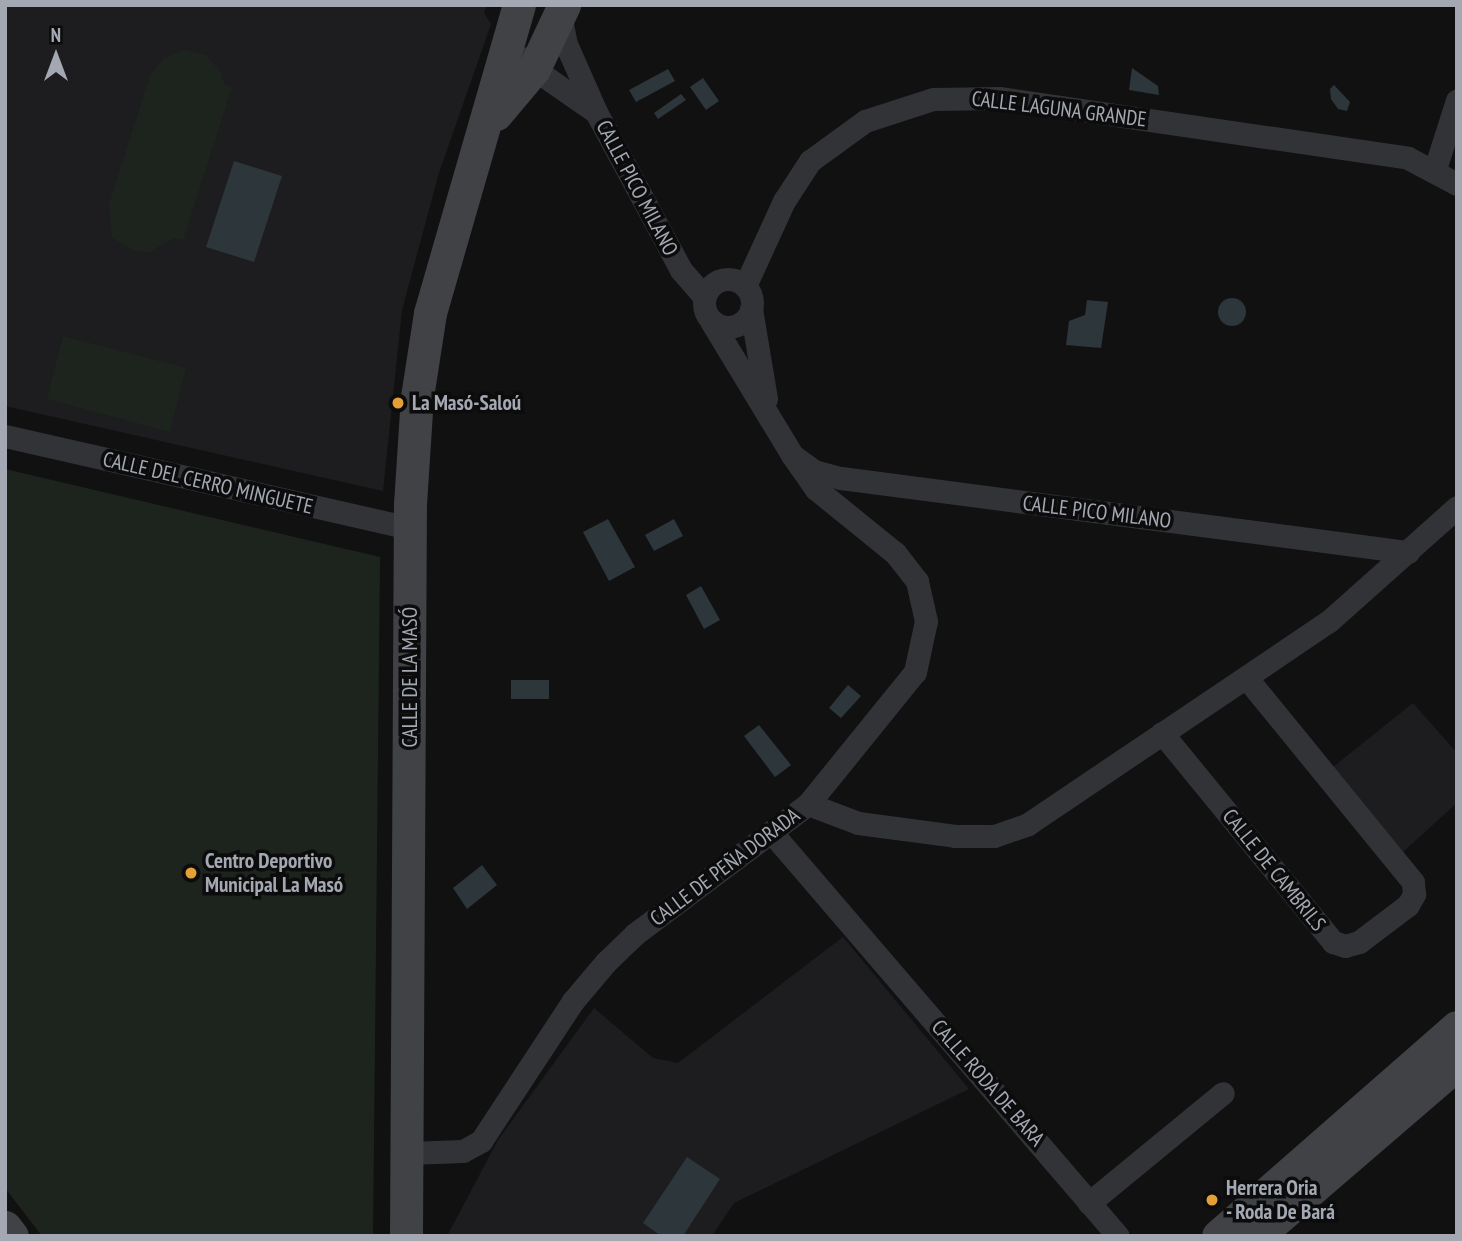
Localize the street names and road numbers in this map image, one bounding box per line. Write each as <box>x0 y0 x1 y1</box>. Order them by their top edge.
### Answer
street label: CALLE LAGUNA GRANDE <box>970 86 1148 132</box>
street label: CALLE PICO MILANO <box>591 116 683 260</box>
street label: CALLE DEL CERRO MINGUETE <box>100 446 316 520</box>
street label: CALLE PICO MILANO <box>1021 490 1173 534</box>
street label: CALLE DE LA MASÓ <box>397 606 423 748</box>
street label: CALLE DE PEÑA DORADA <box>645 802 805 932</box>
street label: CALLE DE CAMBRILS <box>1217 804 1331 936</box>
street label: CALLE RODA DE BARA <box>926 1014 1050 1152</box>

